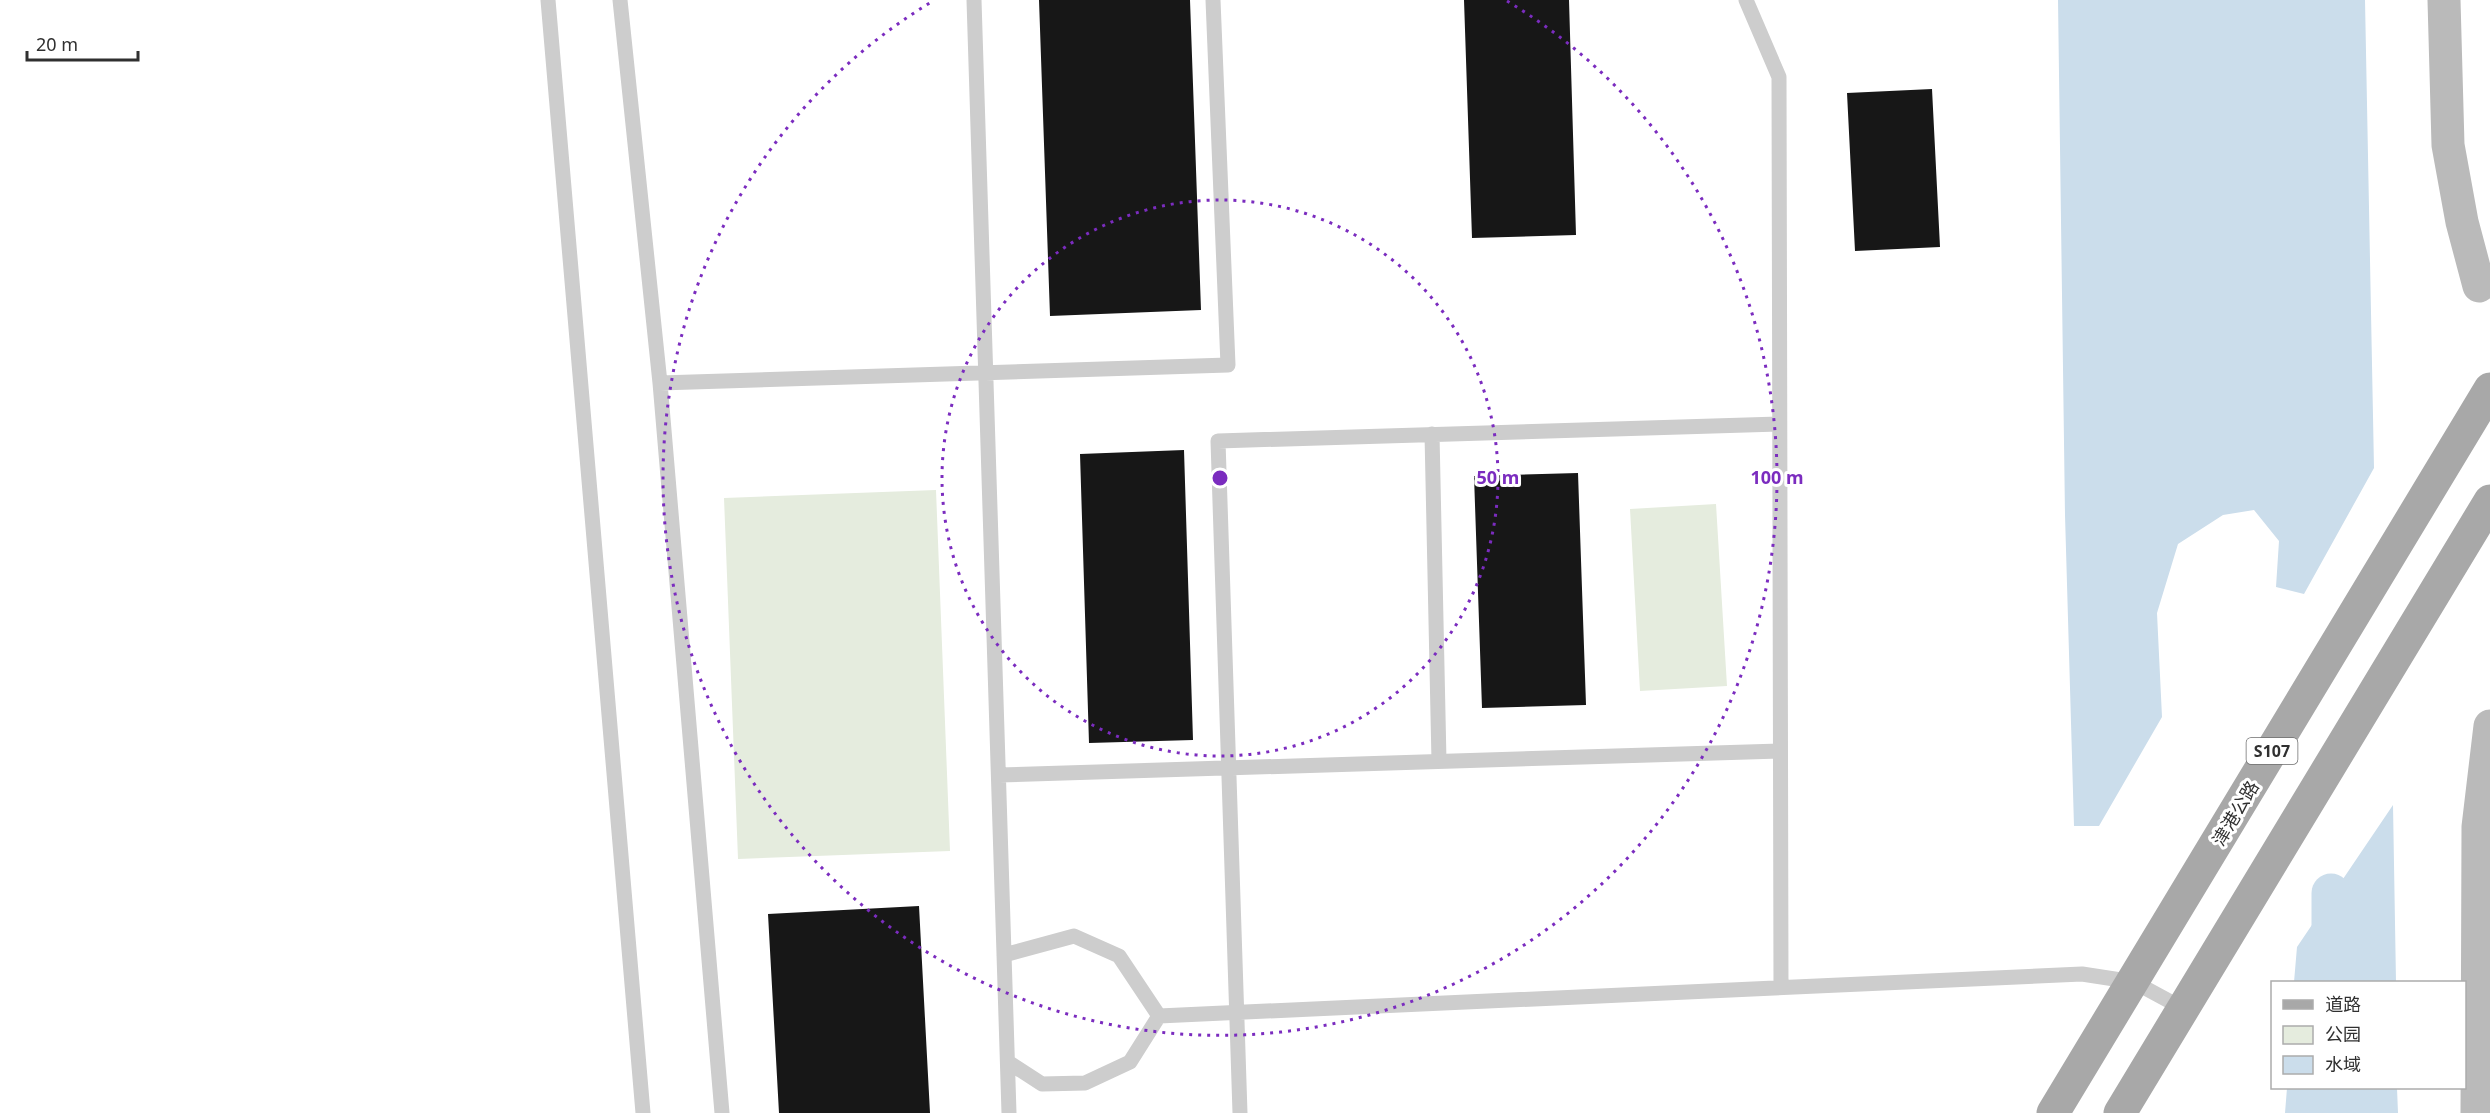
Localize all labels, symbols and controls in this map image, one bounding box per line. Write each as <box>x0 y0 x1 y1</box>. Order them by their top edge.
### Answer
scale bar <box>27 24 138 62</box>
text: 20 m <box>36 32 78 56</box>
text: 50 m <box>1477 465 1519 489</box>
text: 100 m <box>1750 465 1804 489</box>
centre of rings <box>1210 468 1230 488</box>
road number: S107 <box>2246 738 2298 764</box>
street label: 津港公路 <box>2206 776 2264 850</box>
legend <box>2271 981 2466 1089</box>
text: 道路 <box>2325 992 2361 1016</box>
text: 公园 <box>2325 1022 2361 1046</box>
text: 水域 <box>2325 1052 2361 1076</box>

